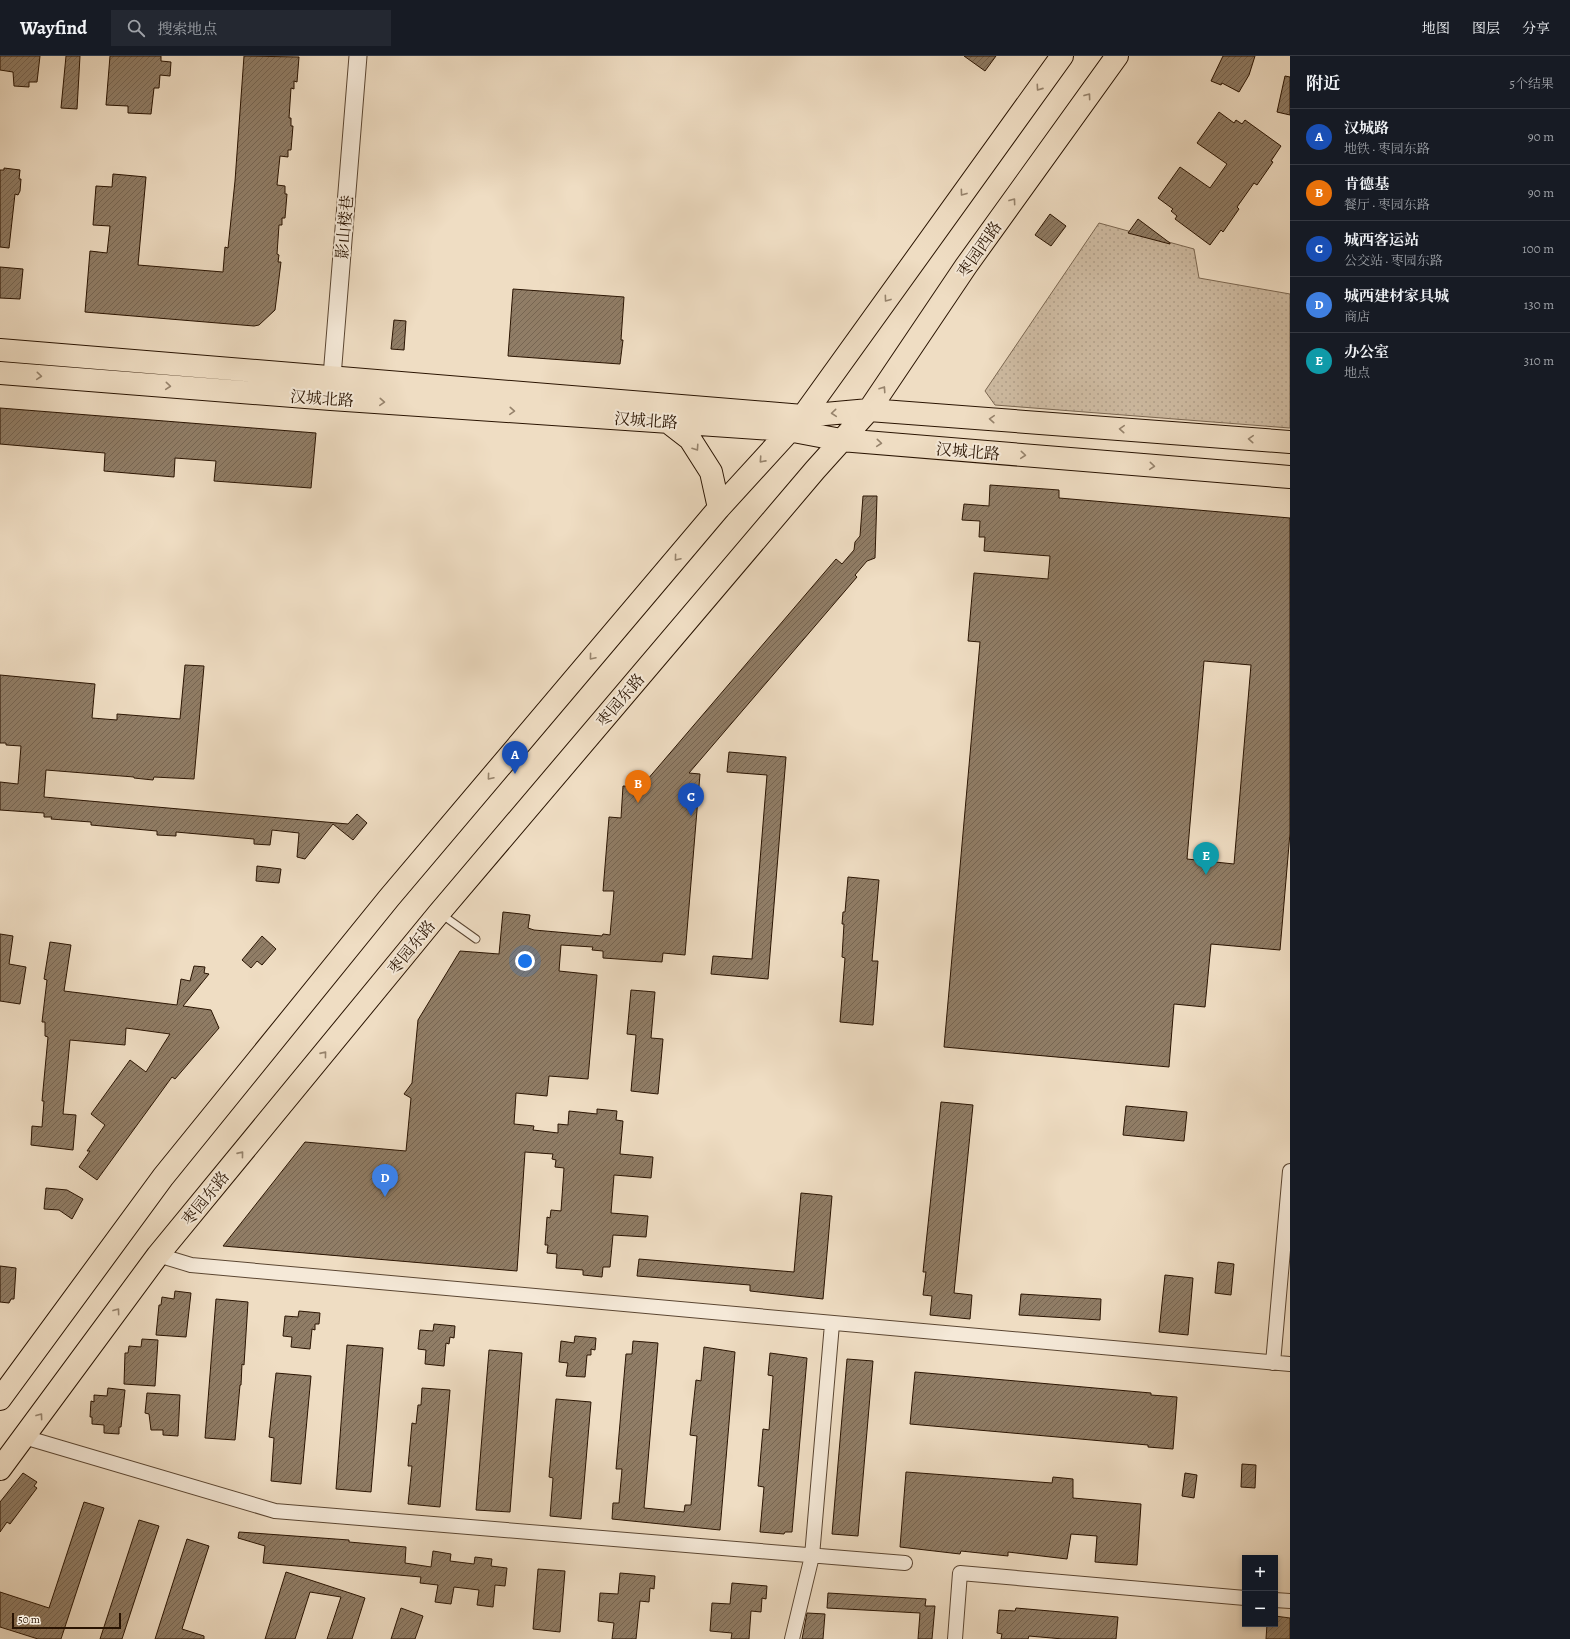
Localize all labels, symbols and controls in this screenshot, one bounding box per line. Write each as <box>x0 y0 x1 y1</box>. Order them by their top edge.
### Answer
search box <box>111 10 391 46</box>
text: Wayfind <box>20 15 87 41</box>
icon: search <box>125 17 147 39</box>
text: 搜索地点 <box>157 19 217 39</box>
text: 地图 <box>1422 19 1450 38</box>
text: 图层 <box>1472 19 1500 38</box>
text: 分享 <box>1522 19 1550 38</box>
text: 附近 <box>1306 72 1340 95</box>
text: 5个结果 <box>1509 75 1554 92</box>
one-way arrow <box>1036 84 1044 91</box>
one-way arrow <box>1083 93 1090 100</box>
text: 汉城路 <box>1344 118 1389 138</box>
text: A <box>1315 128 1323 145</box>
text: 90 m <box>1528 128 1554 145</box>
text: 地铁 · 枣园东路 <box>1344 140 1430 157</box>
text: 肯德基 <box>1344 174 1389 194</box>
text: B <box>1315 184 1323 201</box>
text: 90 m <box>1528 184 1554 201</box>
one-way arrow <box>961 189 968 196</box>
street label: 影山楼巷 <box>331 194 359 260</box>
text: 餐厅 · 枣园东路 <box>1344 196 1430 213</box>
one-way arrow <box>1008 199 1015 206</box>
street label: 枣园西路 <box>952 217 1007 282</box>
text: 城西客运站 <box>1344 230 1419 250</box>
text: C <box>1315 240 1323 257</box>
text: 100 m <box>1522 240 1554 257</box>
text: 公交站 · 枣园东路 <box>1344 252 1443 269</box>
text: 城西建材家具城 <box>1344 286 1449 306</box>
one-way arrow <box>885 294 892 301</box>
text: D <box>1314 296 1324 313</box>
text: 130 m <box>1524 296 1554 313</box>
text: 商店 <box>1344 308 1370 325</box>
text: 办公室 <box>1344 342 1389 362</box>
text: E <box>1315 352 1323 369</box>
text: 310 m <box>1524 352 1554 369</box>
text: 地点 <box>1344 364 1370 381</box>
one-way arrow <box>36 371 42 380</box>
one-way arrow <box>165 381 171 390</box>
street label: 汉城北路 <box>289 386 355 412</box>
one-way arrow <box>878 386 886 393</box>
one-way arrow <box>379 398 385 407</box>
one-way arrow <box>509 407 515 416</box>
street label: 汉城北路 <box>613 408 679 434</box>
one-way arrow <box>831 408 837 417</box>
one-way arrow <box>989 415 995 424</box>
one-way arrow <box>1118 425 1125 434</box>
one-way arrow <box>1248 435 1254 444</box>
street label: 汉城北路 <box>935 438 1001 466</box>
one-way arrow <box>876 439 882 448</box>
one-way arrow <box>691 444 699 451</box>
one-way arrow <box>1020 451 1026 460</box>
one-way arrow <box>760 455 767 462</box>
one-way arrow <box>1149 461 1155 470</box>
one-way arrow <box>674 553 681 560</box>
one-way arrow <box>590 652 597 659</box>
street label: 枣园东路 <box>592 669 650 732</box>
pin: A <box>502 741 528 774</box>
pin: B <box>625 770 651 803</box>
one-way arrow <box>488 772 495 780</box>
pin: C <box>678 783 704 816</box>
pin: E <box>1193 842 1219 875</box>
street label: 枣园东路 <box>383 916 440 979</box>
your location <box>515 951 535 971</box>
one-way arrow <box>319 1051 326 1058</box>
one-way arrow <box>237 1152 244 1159</box>
pin: D <box>372 1164 398 1197</box>
street label: 枣园东路 <box>177 1167 234 1230</box>
one-way arrow <box>112 1308 120 1315</box>
one-way arrow <box>35 1413 42 1420</box>
map controls <box>1242 1555 1278 1627</box>
button: + <box>1242 1555 1278 1591</box>
button: − <box>1242 1591 1278 1627</box>
scale bar <box>12 1611 121 1630</box>
text: 50 m <box>18 1612 40 1627</box>

